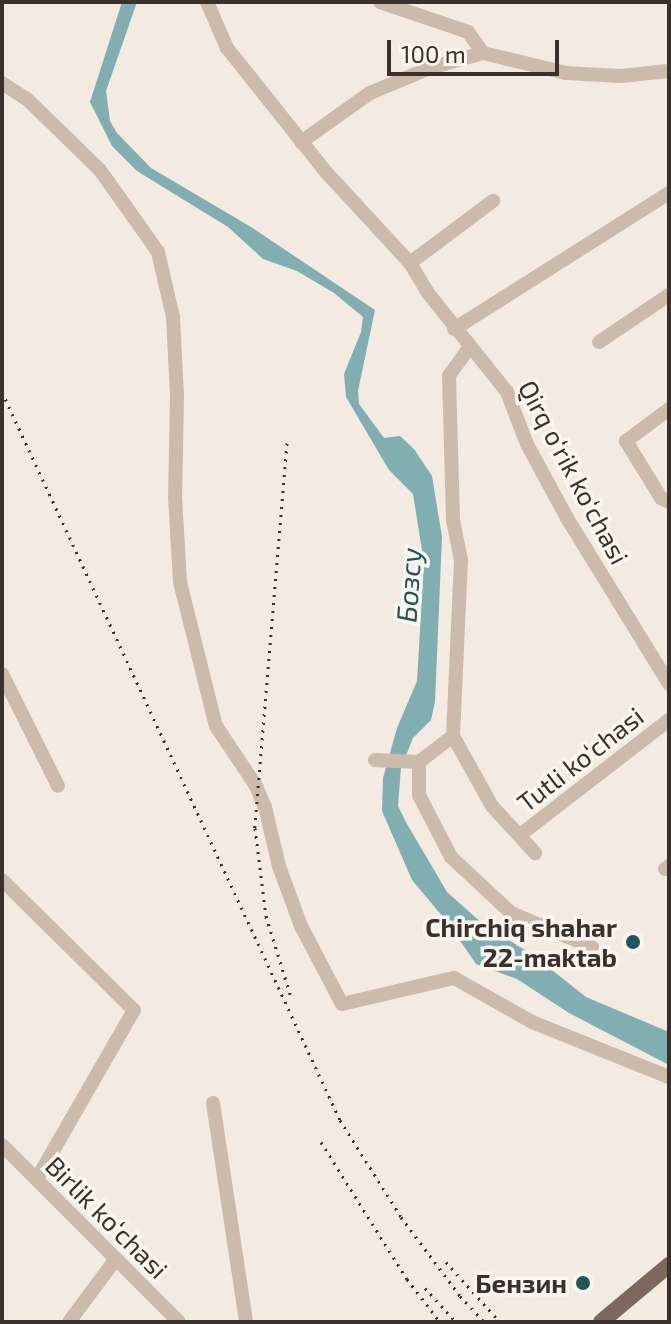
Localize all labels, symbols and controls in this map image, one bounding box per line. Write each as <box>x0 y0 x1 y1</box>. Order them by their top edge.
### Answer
scale bar <box>391 24 563 74</box>
text: 100 m <box>401 39 466 68</box>
street label: Qirq o‘rik ko‘chasi <box>512 375 636 569</box>
water label: Бозсу <box>389 546 427 624</box>
street label: Tutli ko‘chasi <box>511 700 649 818</box>
place label: Chirchiq shahar 22-maktab <box>425 911 617 972</box>
marker: Chirchiq shahar 22-maktab <box>624 933 642 951</box>
street label: Birlik ko‘chasi <box>39 1149 175 1285</box>
place label: Бензин <box>475 1267 567 1299</box>
marker: Бензин <box>574 1274 592 1292</box>

